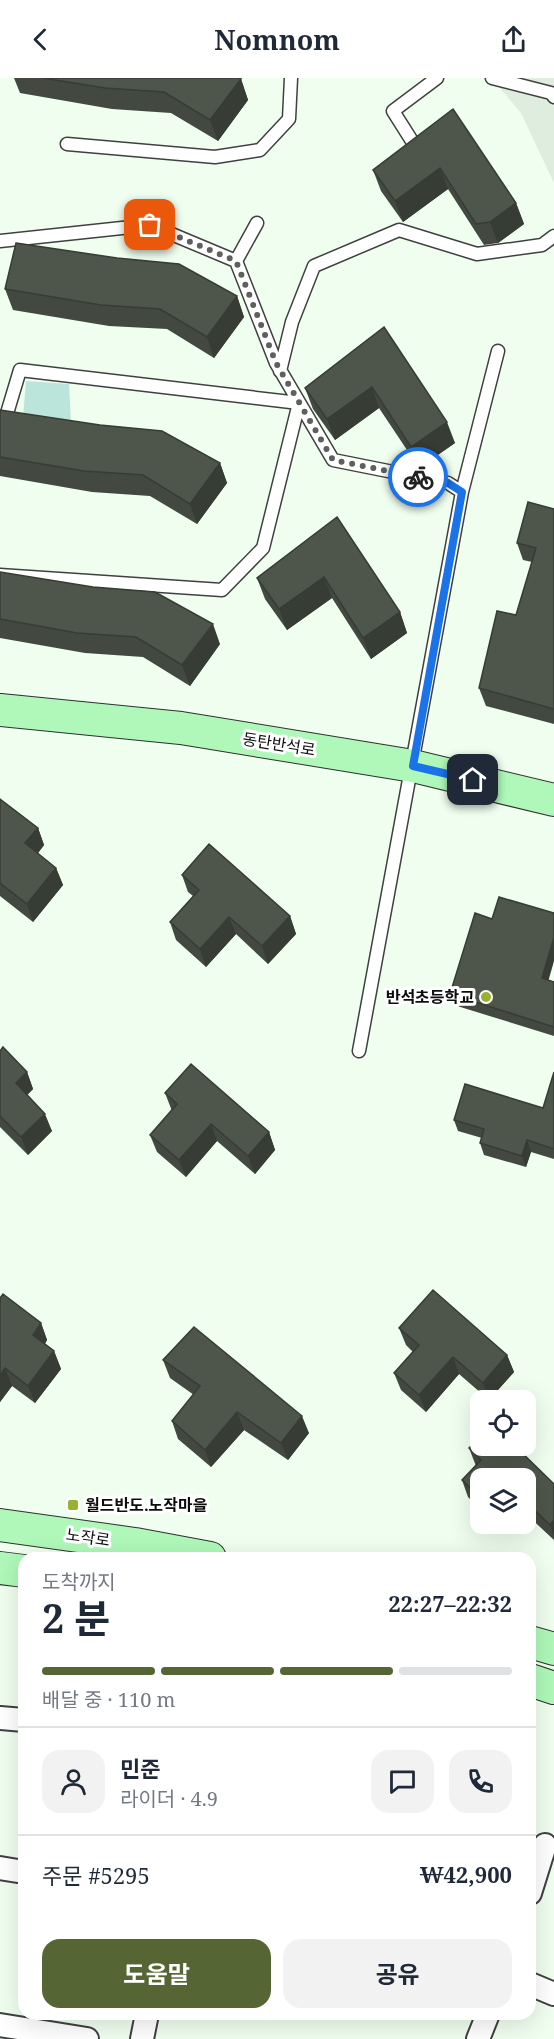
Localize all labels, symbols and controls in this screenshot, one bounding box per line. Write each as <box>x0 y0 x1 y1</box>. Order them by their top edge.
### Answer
text: Nomnom <box>214 21 340 58</box>
icon: back <box>24 23 57 56</box>
icon: share <box>497 23 530 56</box>
pin <box>124 199 175 250</box>
icon: bag <box>133 208 166 241</box>
courier <box>388 447 448 507</box>
icon: bike <box>402 461 435 494</box>
street label: 동탄반석로 <box>241 727 317 761</box>
pin <box>447 754 498 805</box>
icon: home <box>456 763 489 796</box>
place label: 반석초등학교 <box>386 986 474 1008</box>
marker: 반석초등학교 <box>479 990 493 1004</box>
map controls <box>470 1390 536 1534</box>
button: locate <box>470 1390 536 1456</box>
button: layers <box>470 1468 536 1534</box>
place label: 월드반도.노작마을 <box>85 1494 208 1516</box>
marker: 월드반도.노작마을 <box>66 1498 80 1512</box>
street label: 노작로 <box>65 1523 112 1551</box>
text: 도착까지 <box>42 1568 116 1595</box>
text: 22:27–22:32 <box>388 1588 512 1618</box>
text: 2 분 <box>42 1591 110 1644</box>
text: 배달 중 · 110 m <box>42 1686 175 1713</box>
button: person <box>42 1750 105 1813</box>
button: chat <box>371 1750 434 1813</box>
button: phone <box>449 1750 512 1813</box>
text: 민준 <box>120 1753 160 1783</box>
text: 라이더 · 4.9 <box>120 1785 218 1812</box>
text: ₩42,900 <box>420 1859 512 1889</box>
text: 주문 #5295 <box>42 1860 150 1890</box>
button: 도움말 <box>42 1939 271 2008</box>
button: 공유 <box>283 1939 512 2008</box>

